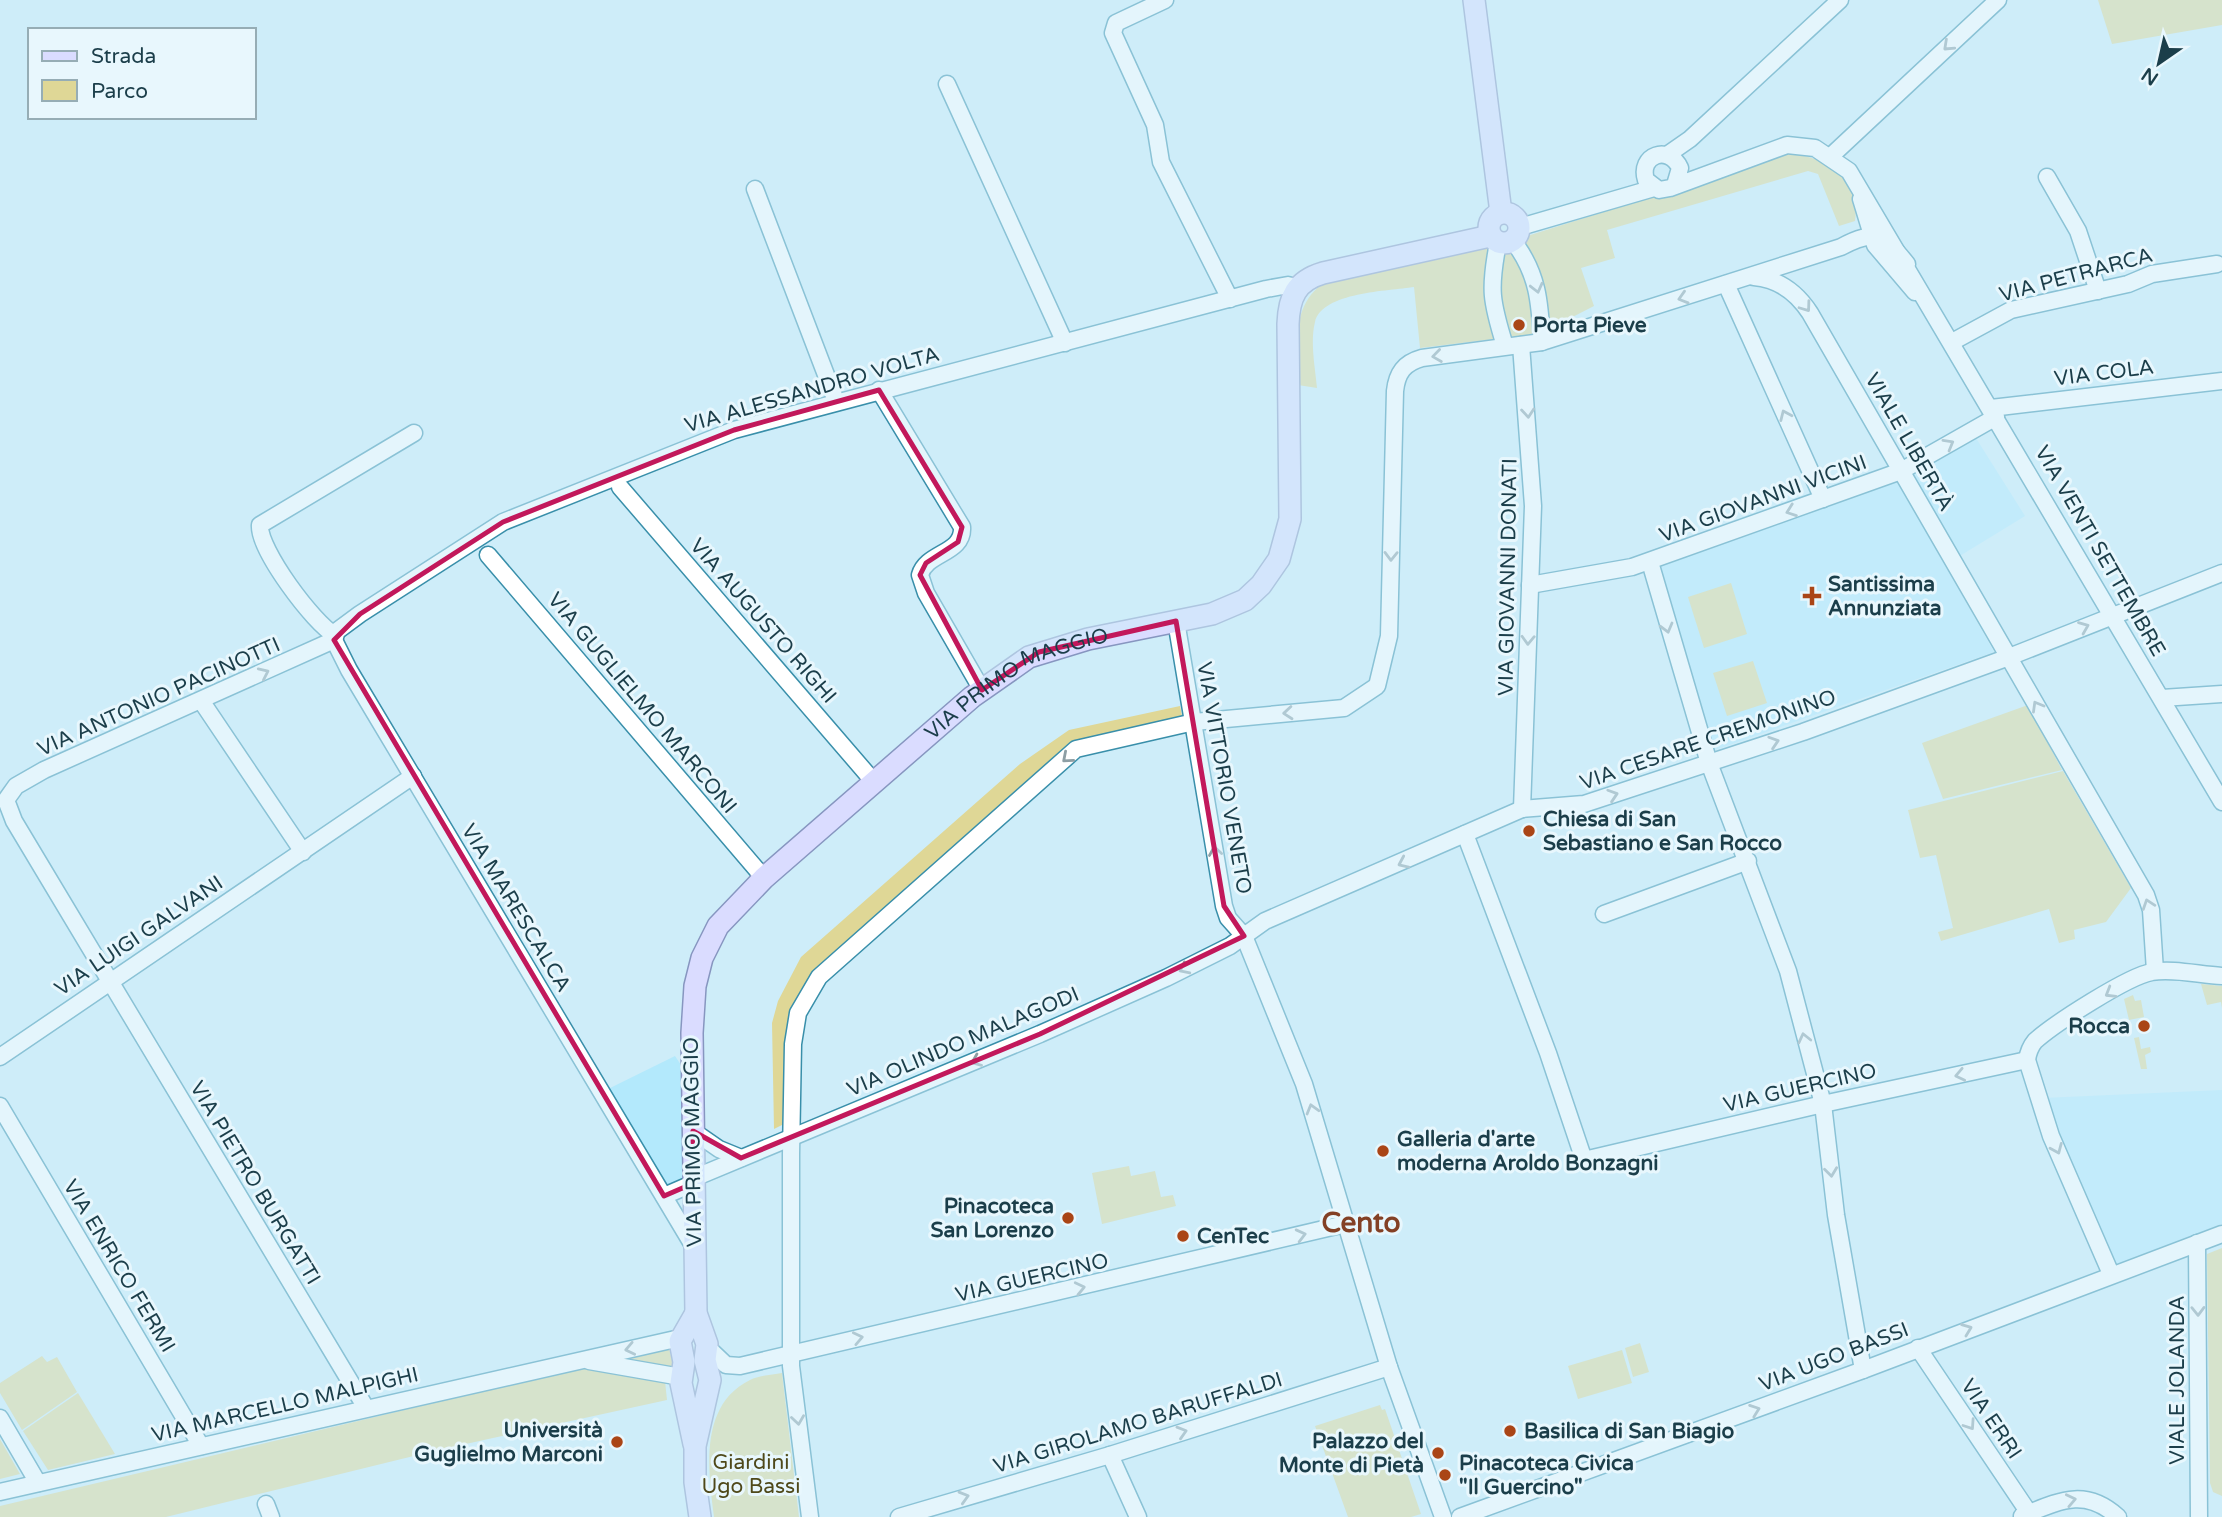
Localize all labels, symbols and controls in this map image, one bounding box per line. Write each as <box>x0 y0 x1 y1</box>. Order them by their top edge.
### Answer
legend <box>28 28 256 119</box>
north arrow <box>2124 28 2194 98</box>
one-way arrow <box>1943 38 1956 51</box>
text: Strada <box>91 44 156 69</box>
text: N <box>2138 63 2163 90</box>
text: Parco <box>91 79 148 104</box>
street label: VIA PETRARCA <box>1997 243 2155 307</box>
one-way arrow <box>1529 282 1544 294</box>
one-way arrow <box>1677 290 1690 304</box>
one-way arrow <box>1798 300 1810 312</box>
place label: Porta Pieve <box>1533 313 1647 338</box>
marker: Porta Pieve <box>1511 317 1527 333</box>
street label: VIA ALESSANDRO VOLTA <box>682 342 942 438</box>
one-way arrow <box>1431 348 1443 363</box>
street label: VIA COLA <box>2053 354 2155 392</box>
street label: VIALE LIBERTÀ <box>1859 368 1959 516</box>
one-way arrow <box>1520 408 1535 419</box>
one-way arrow <box>1779 410 1793 422</box>
one-way arrow <box>1941 439 1954 452</box>
street label: VIA VENTI SETTEMBRE <box>2029 441 2171 661</box>
street label: VIA GIOVANNI VICINI <box>1656 450 1870 548</box>
street label: VIA GIOVANNI DONATI <box>1493 458 1523 696</box>
one-way arrow <box>1786 503 1798 517</box>
street label: VIA AUGUSTO RIGHI <box>685 533 841 709</box>
one-way arrow <box>1383 551 1399 562</box>
place label: Santissima Annunziata <box>1828 572 1942 621</box>
marker: Santissima Annunziata <box>1802 586 1822 606</box>
street label: VIA GUGLIELMO MARCONI <box>542 587 742 819</box>
one-way arrow <box>1659 622 1673 634</box>
one-way arrow <box>2077 622 2089 636</box>
street label: VIA PRIMO MAGGIO <box>919 623 1110 745</box>
street label: VIA ANTONIO PACINOTTI <box>34 632 284 762</box>
one-way arrow <box>1521 635 1536 646</box>
street label: VIA VITTORIO VENETO <box>1191 660 1257 896</box>
one-way arrow <box>257 667 269 681</box>
street label: VIA CESARE CREMONINO <box>1577 684 1839 796</box>
one-way arrow <box>2032 701 2045 713</box>
one-way arrow <box>1282 705 1293 720</box>
one-way arrow <box>1768 735 1780 750</box>
one-way arrow <box>1062 750 1075 762</box>
one-way arrow <box>1607 788 1619 803</box>
place label: Chiesa di San Sebastiano e San Rocco <box>1543 807 1782 856</box>
street label: VIA MARESCALCA <box>456 819 576 997</box>
marker: Chiesa di San Sebastiano e San Rocco <box>1521 823 1537 839</box>
one-way arrow <box>1208 845 1223 857</box>
one-way arrow <box>1398 855 1410 869</box>
street label: VIA LUIGI GALVANI <box>50 870 228 1002</box>
one-way arrow <box>2142 899 2156 911</box>
one-way arrow <box>1179 960 1191 974</box>
street label: VIA OLINDO MALAGODI <box>843 982 1083 1102</box>
one-way arrow <box>2105 984 2118 997</box>
place label: Rocca <box>2068 1014 2130 1039</box>
marker: Rocca <box>2136 1018 2152 1034</box>
one-way arrow <box>1798 1032 1812 1044</box>
street label: VIA PRIMO MAGGIO <box>679 1037 707 1247</box>
one-way arrow <box>970 1052 982 1066</box>
street label: VIA GUERCINO <box>1721 1058 1879 1118</box>
one-way arrow <box>1954 1066 1966 1081</box>
street label: VIA PIETRO BURGATTI <box>184 1077 326 1289</box>
one-way arrow <box>1305 1103 1320 1115</box>
place label: Galleria d'arte moderna Aroldo Bonzagni <box>1397 1127 1659 1176</box>
one-way arrow <box>2049 1142 2063 1154</box>
marker: Galleria d'arte moderna Aroldo Bonzagni <box>1375 1143 1391 1159</box>
one-way arrow <box>1823 1166 1838 1177</box>
street label: VIA ENRICO FERMI <box>58 1175 180 1357</box>
place label: Pinacoteca San Lorenzo <box>931 1194 1054 1243</box>
district label: Cento <box>1321 1206 1401 1240</box>
marker: Pinacoteca San Lorenzo <box>1060 1210 1076 1226</box>
place label: CenTec <box>1197 1224 1269 1249</box>
marker: CenTec <box>1175 1228 1191 1244</box>
one-way arrow <box>1295 1229 1307 1243</box>
street label: VIA GUERCINO <box>953 1248 1111 1308</box>
one-way arrow <box>1073 1282 1085 1297</box>
street label: VIALE JOLANDA <box>2165 1295 2190 1465</box>
one-way arrow <box>2190 1306 2206 1317</box>
street label: VIA UGO BASSI <box>1756 1317 1912 1397</box>
one-way arrow <box>1961 1324 1973 1338</box>
one-way arrow <box>852 1332 864 1347</box>
one-way arrow <box>624 1341 636 1356</box>
street label: VIA MARCELLO MALPIGHI <box>149 1362 421 1448</box>
street label: VIA GIROLAMO BARUFFALDI <box>991 1367 1285 1479</box>
street label: VIA ERRI <box>1955 1374 2027 1464</box>
one-way arrow <box>1748 1404 1760 1418</box>
one-way arrow <box>790 1415 805 1426</box>
one-way arrow <box>1962 1417 1974 1430</box>
place label: Università Guglielmo Marconi <box>414 1418 603 1467</box>
place label: Basilica di San Biagio <box>1524 1419 1734 1444</box>
marker: Basilica di San Biagio <box>1502 1423 1518 1439</box>
one-way arrow <box>1176 1426 1188 1441</box>
place label: Palazzo del Monte di Pietà <box>1279 1429 1424 1478</box>
marker: Università Guglielmo Marconi <box>609 1434 625 1450</box>
marker: Palazzo del Monte di Pietà <box>1430 1445 1446 1461</box>
park label: Giardini Ugo Bassi <box>702 1450 800 1499</box>
place label: Pinacoteca Civica "Il Guercino" <box>1459 1451 1634 1500</box>
marker: Pinacoteca Civica "Il Guercino" <box>1437 1467 1453 1483</box>
one-way arrow <box>958 1491 970 1506</box>
one-way arrow <box>2065 1494 2077 1509</box>

